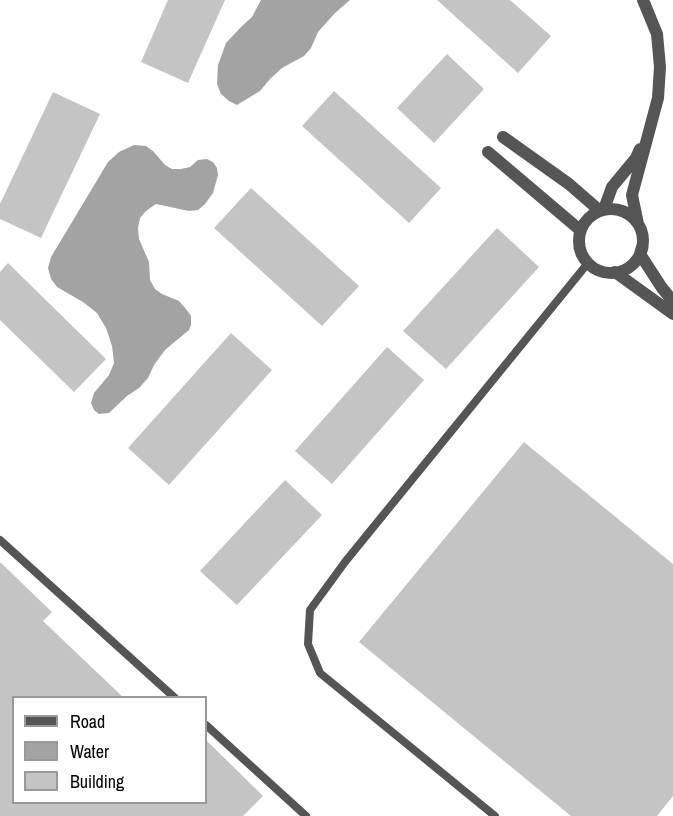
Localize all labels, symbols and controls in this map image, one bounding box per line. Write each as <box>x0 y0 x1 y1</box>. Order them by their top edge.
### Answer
legend <box>12 696 207 804</box>
text: Road <box>70 709 105 734</box>
text: Water <box>70 739 109 764</box>
text: Building <box>70 769 124 794</box>

